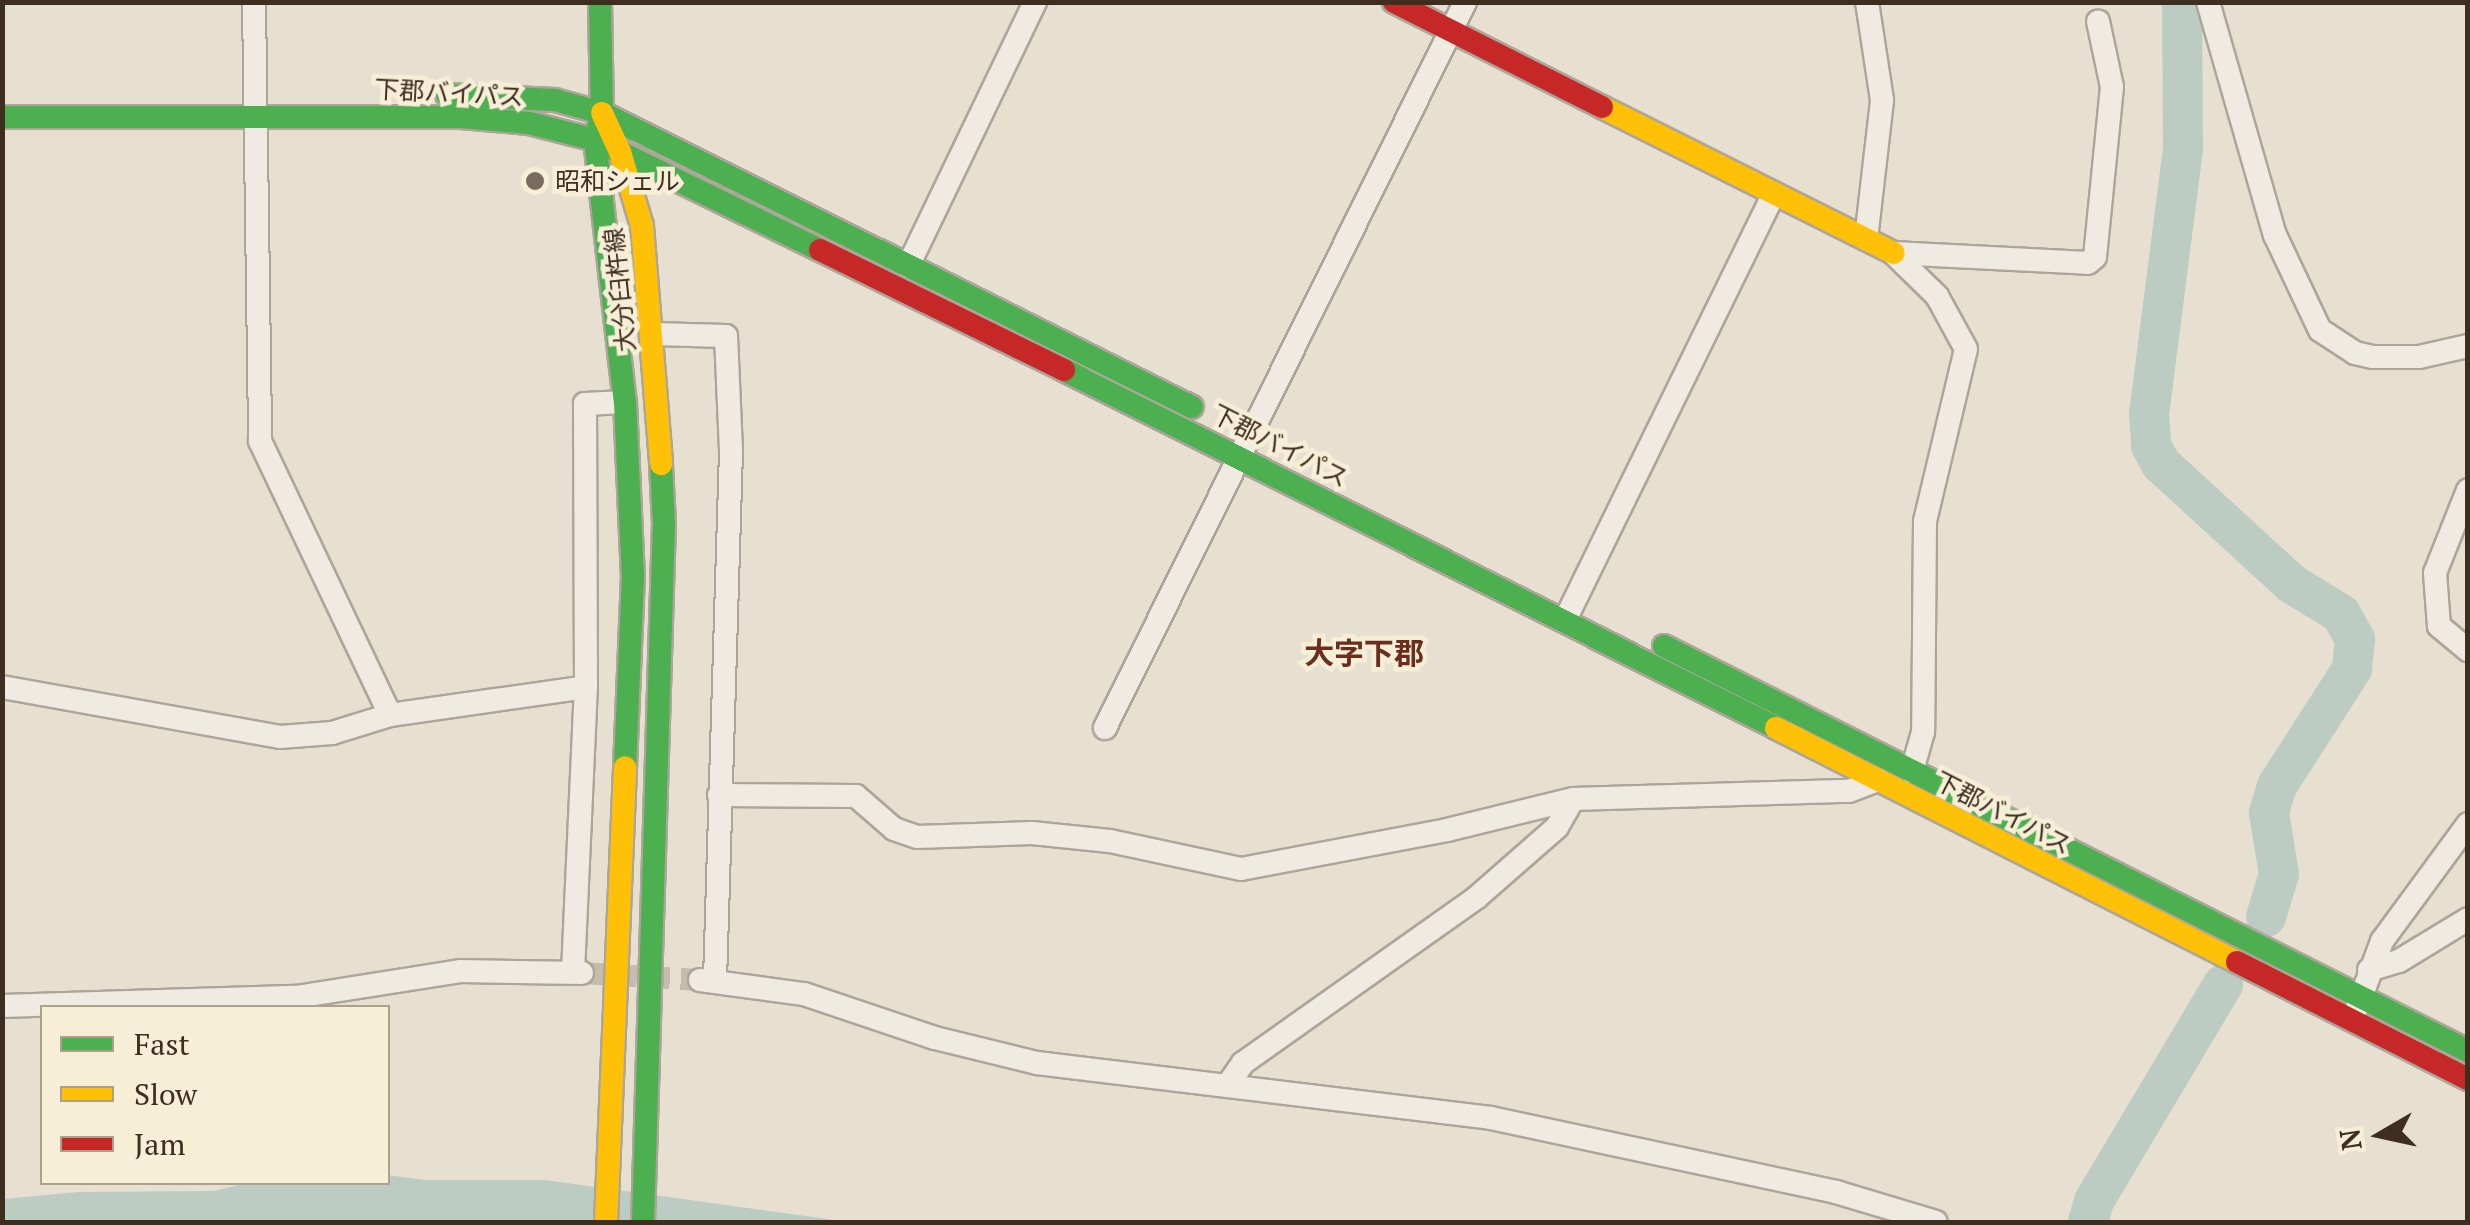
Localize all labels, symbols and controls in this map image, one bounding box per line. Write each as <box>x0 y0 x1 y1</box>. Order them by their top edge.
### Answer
street label: 下郡バイパス <box>373 74 525 112</box>
place label: 昭和シェル <box>555 166 680 196</box>
marker: 昭和シェル <box>524 170 546 192</box>
street label: 大分臼杵線 <box>599 226 641 354</box>
street label: 下郡バイパス <box>1206 399 1354 493</box>
district label: 大字下郡 <box>1304 635 1424 671</box>
street label: 下郡バイパス <box>1929 766 2077 860</box>
legend <box>40 1005 390 1185</box>
text: Fast <box>134 1024 190 1064</box>
text: Slow <box>134 1074 197 1114</box>
north arrow <box>2330 1085 2430 1185</box>
text: Jam <box>134 1124 185 1164</box>
text: N <box>2330 1126 2370 1153</box>

